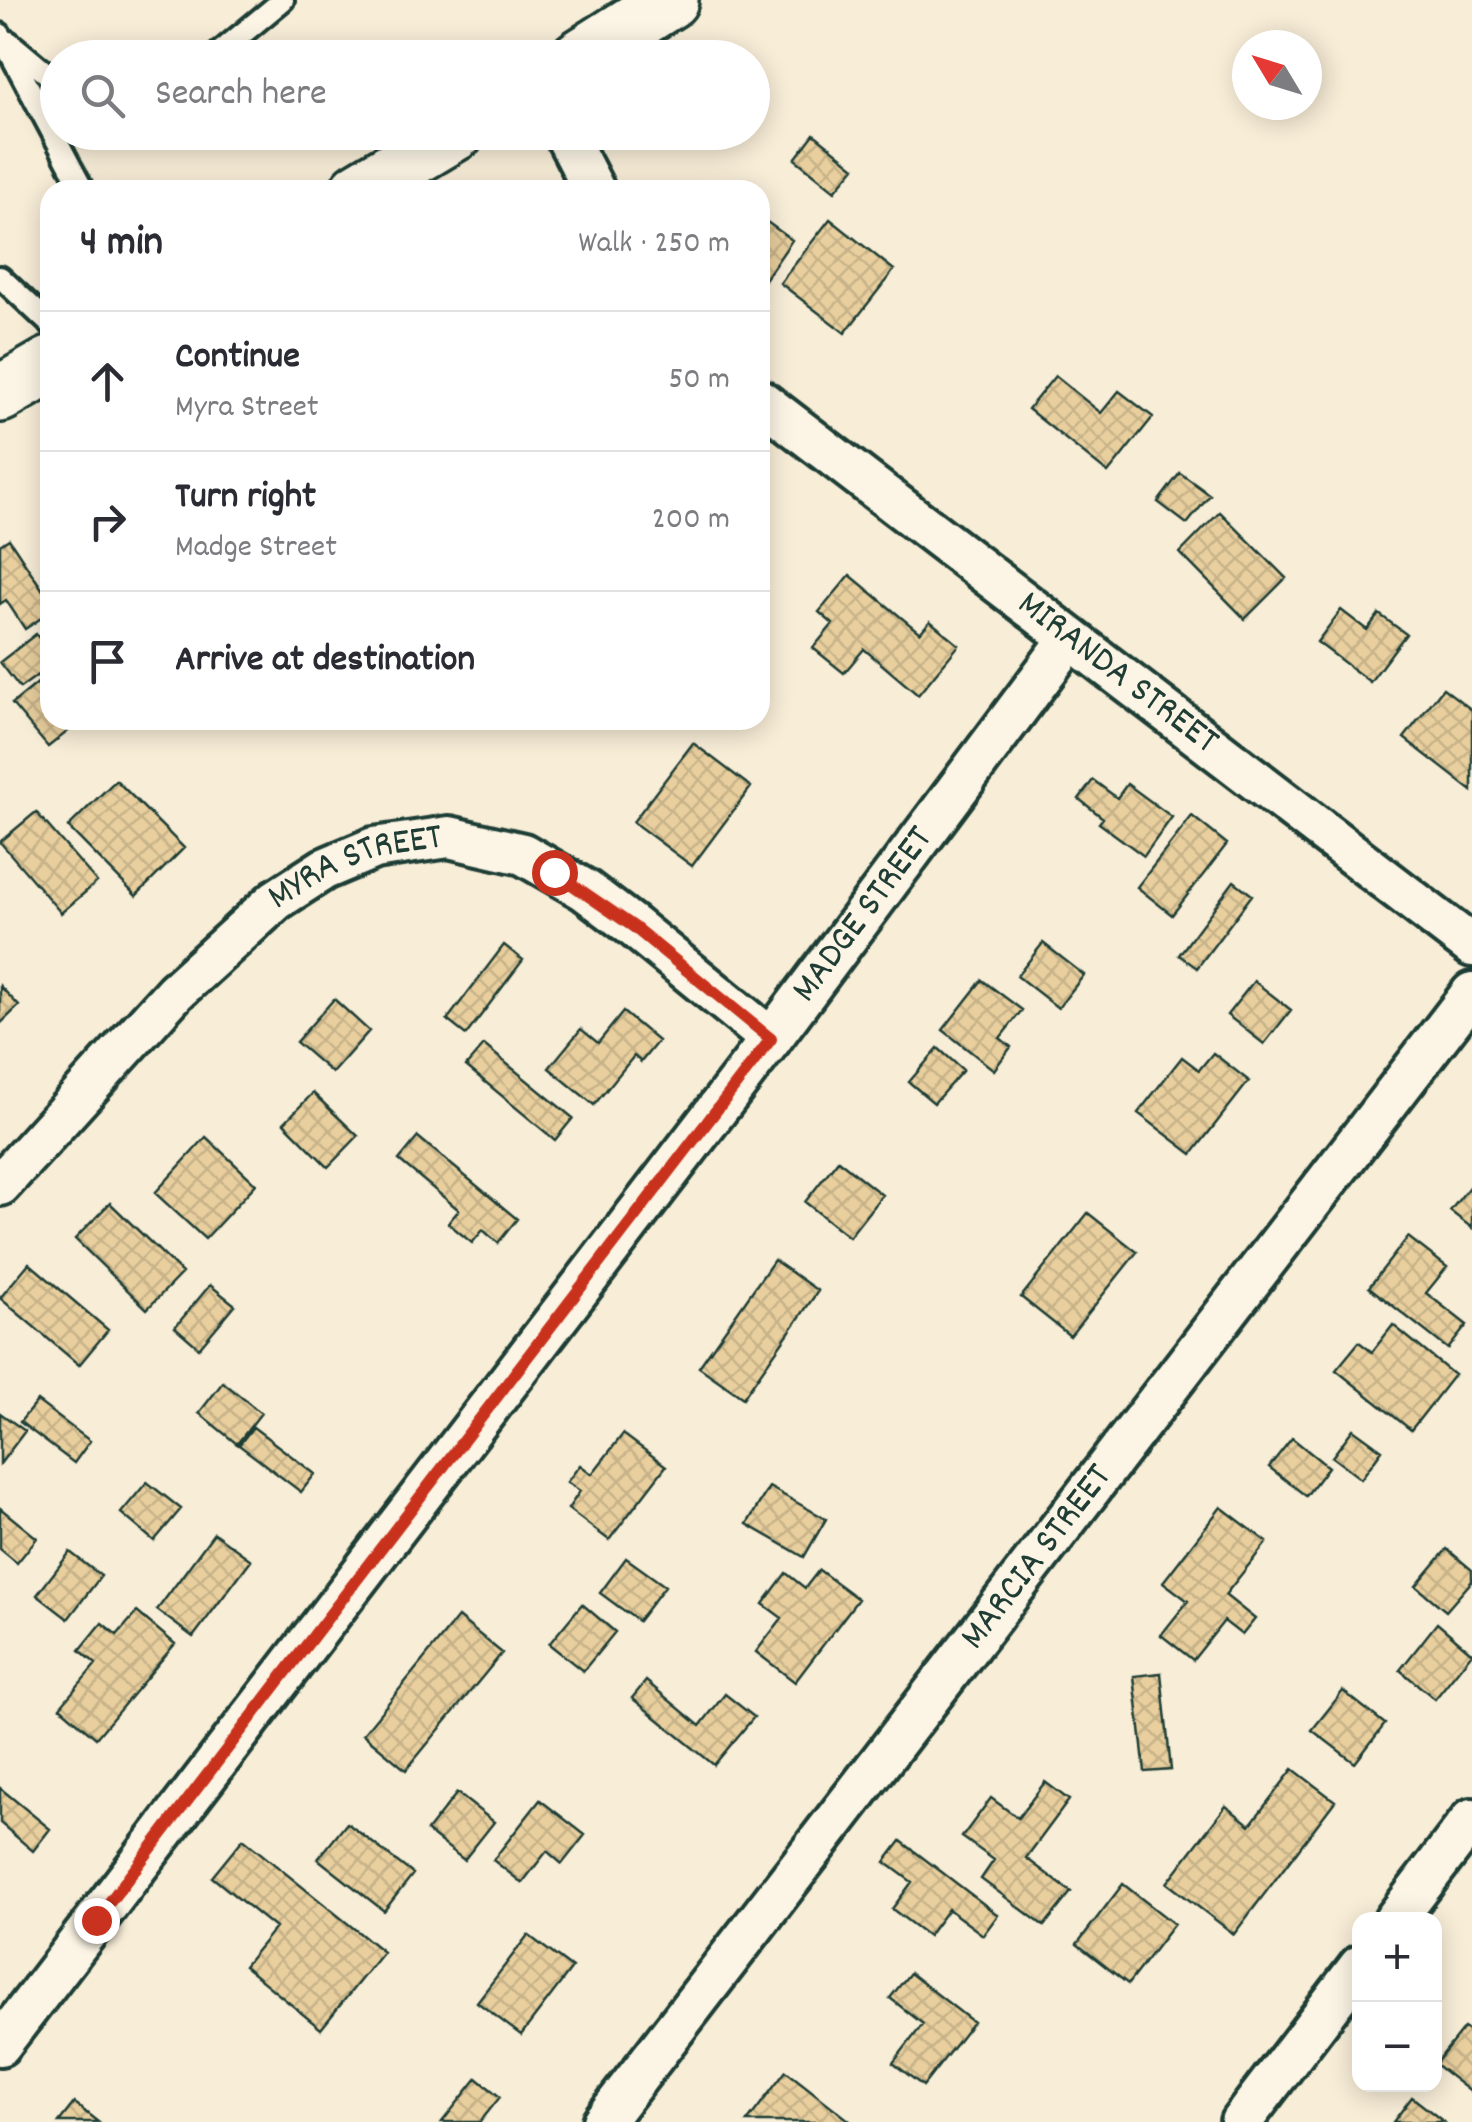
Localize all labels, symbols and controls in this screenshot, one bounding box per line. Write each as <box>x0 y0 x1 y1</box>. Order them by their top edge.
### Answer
north arrow <box>1232 30 1322 120</box>
search box <box>40 40 770 150</box>
icon: search <box>75 68 130 123</box>
text: Search here <box>155 68 327 123</box>
text: 4 min <box>80 215 163 275</box>
text: Walk · 250 m <box>578 222 730 268</box>
text: Continue <box>175 331 300 386</box>
icon: ahead <box>80 354 135 409</box>
text: 50 m <box>668 358 730 404</box>
text: Myra Street <box>175 386 319 432</box>
text: Turn right <box>175 471 316 526</box>
icon: right <box>80 494 135 549</box>
text: 200 m <box>652 498 730 544</box>
text: Madge Street <box>175 526 337 572</box>
street label: MIRANDA STREET <box>1005 579 1230 769</box>
icon: arrive <box>80 634 135 689</box>
text: Arrive at destination <box>175 634 475 689</box>
street label: MYRA STREET <box>257 811 446 925</box>
street label: MADGE STREET <box>779 815 948 1015</box>
route start <box>532 850 578 896</box>
street label: MARCIA STREET <box>948 1453 1127 1662</box>
route end <box>74 1898 120 1944</box>
map controls <box>1352 1912 1442 2092</box>
button: + <box>1352 1912 1442 2002</box>
button: − <box>1352 2002 1442 2092</box>

